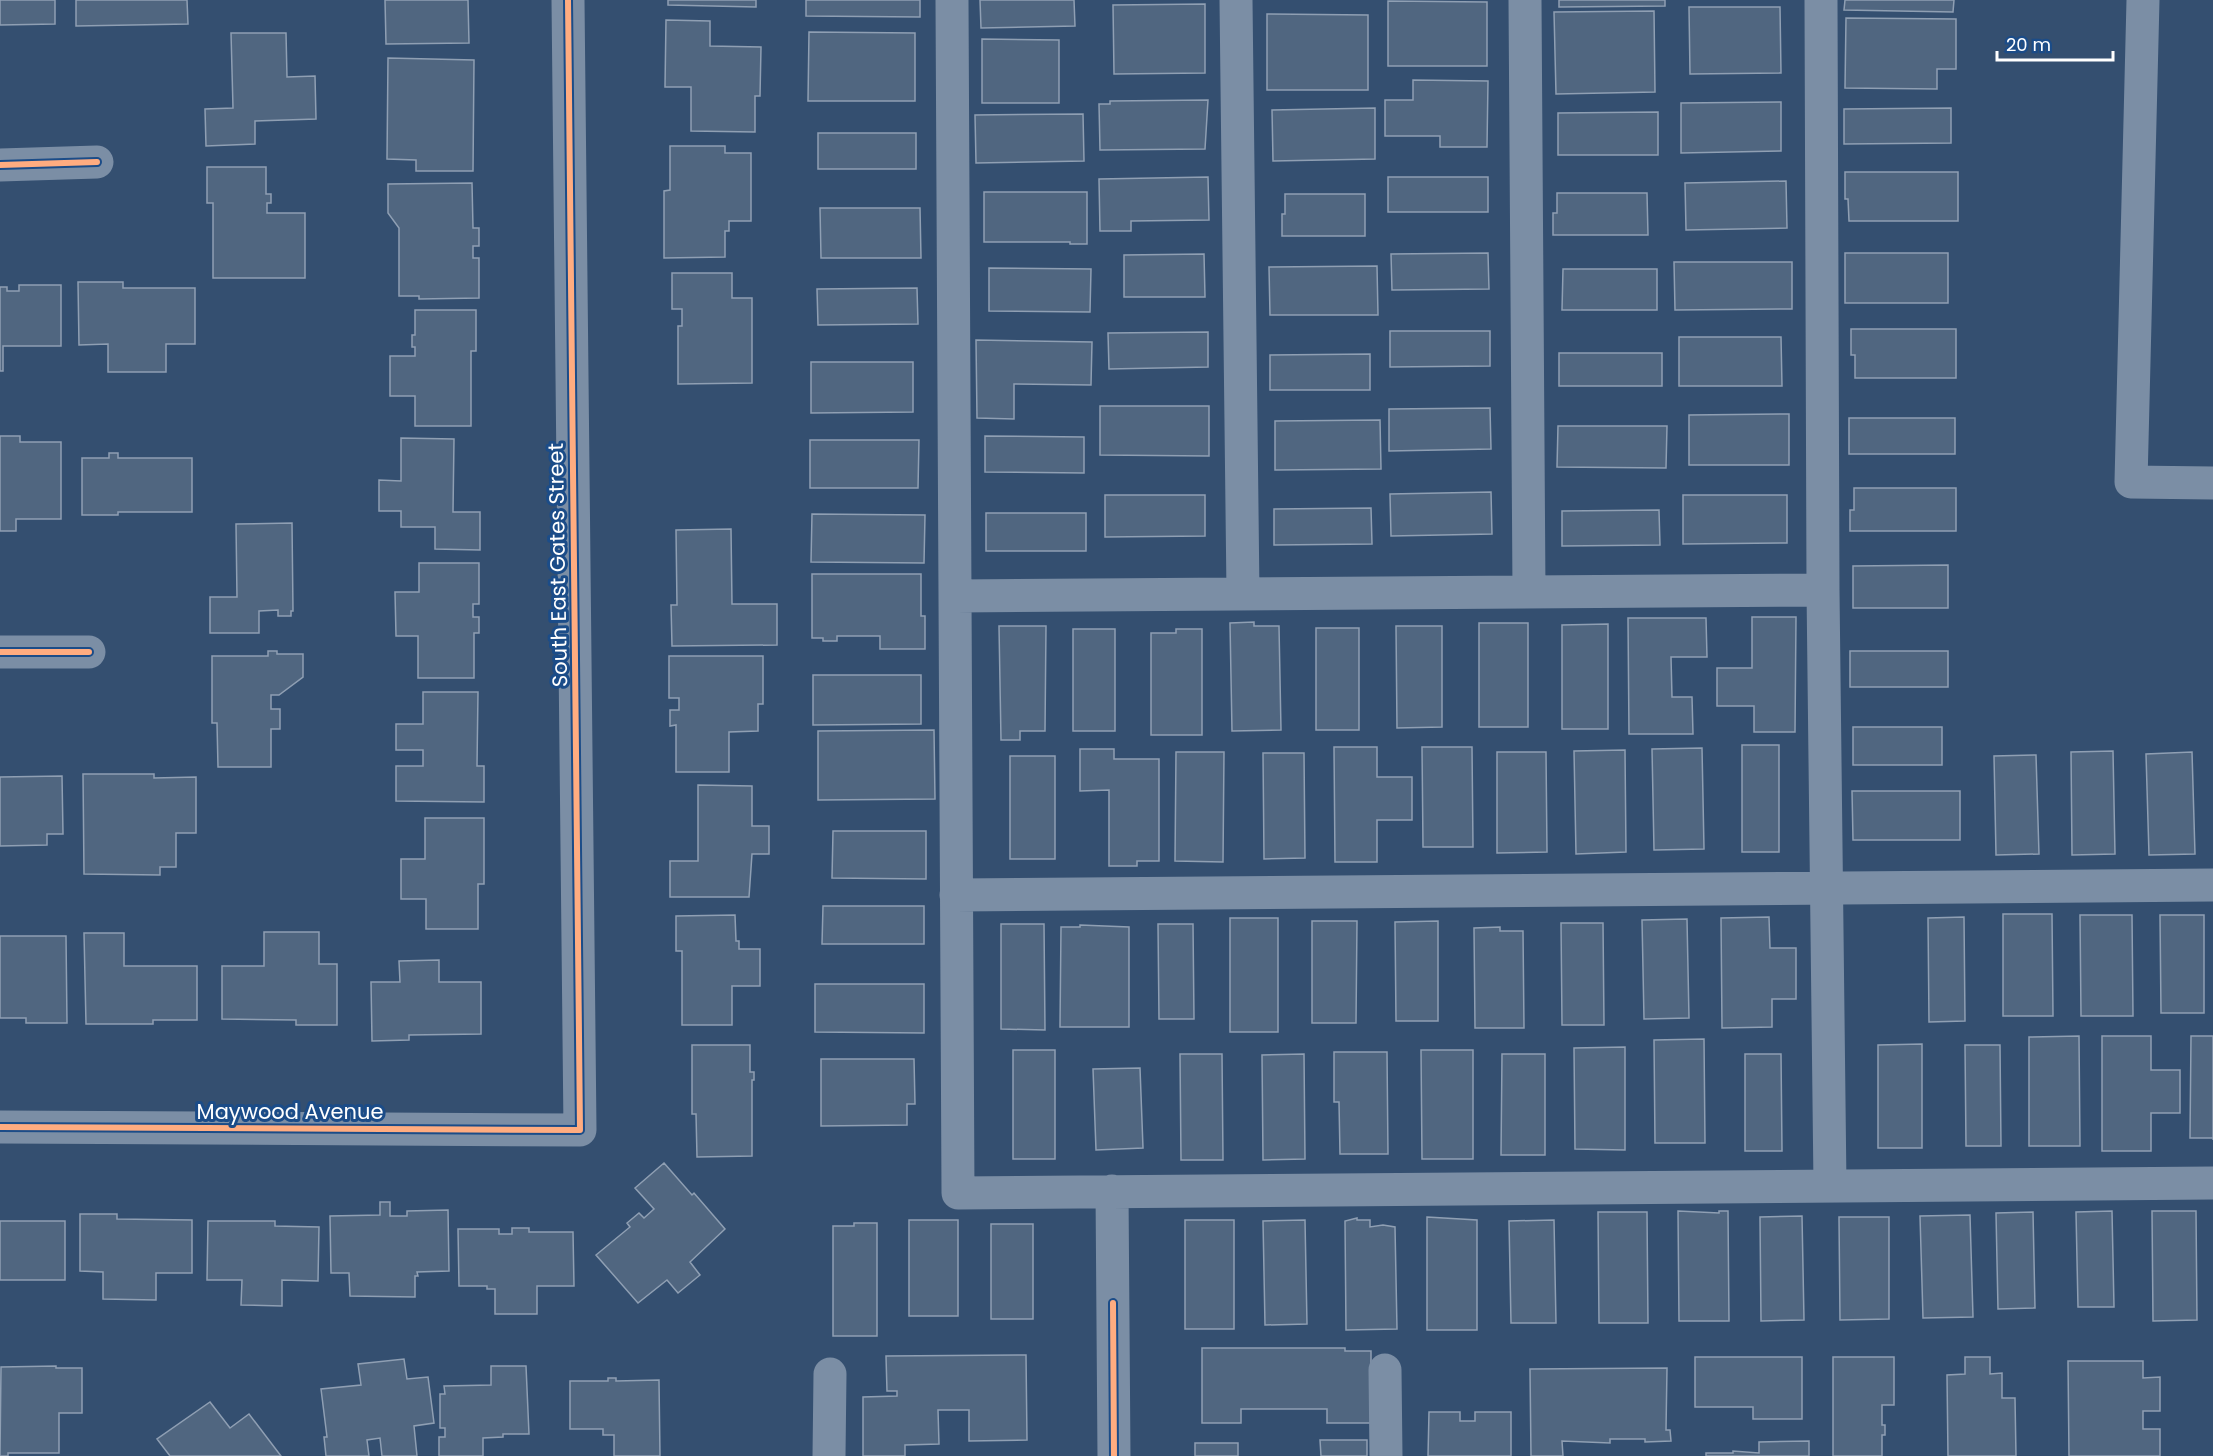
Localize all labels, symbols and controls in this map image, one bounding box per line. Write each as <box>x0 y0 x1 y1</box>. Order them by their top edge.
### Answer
scale bar <box>1997 24 2112 62</box>
text: 20 m <box>2006 32 2051 57</box>
street label: South East Gates Street <box>541 443 574 687</box>
street label: Maywood Avenue <box>197 1097 383 1126</box>

